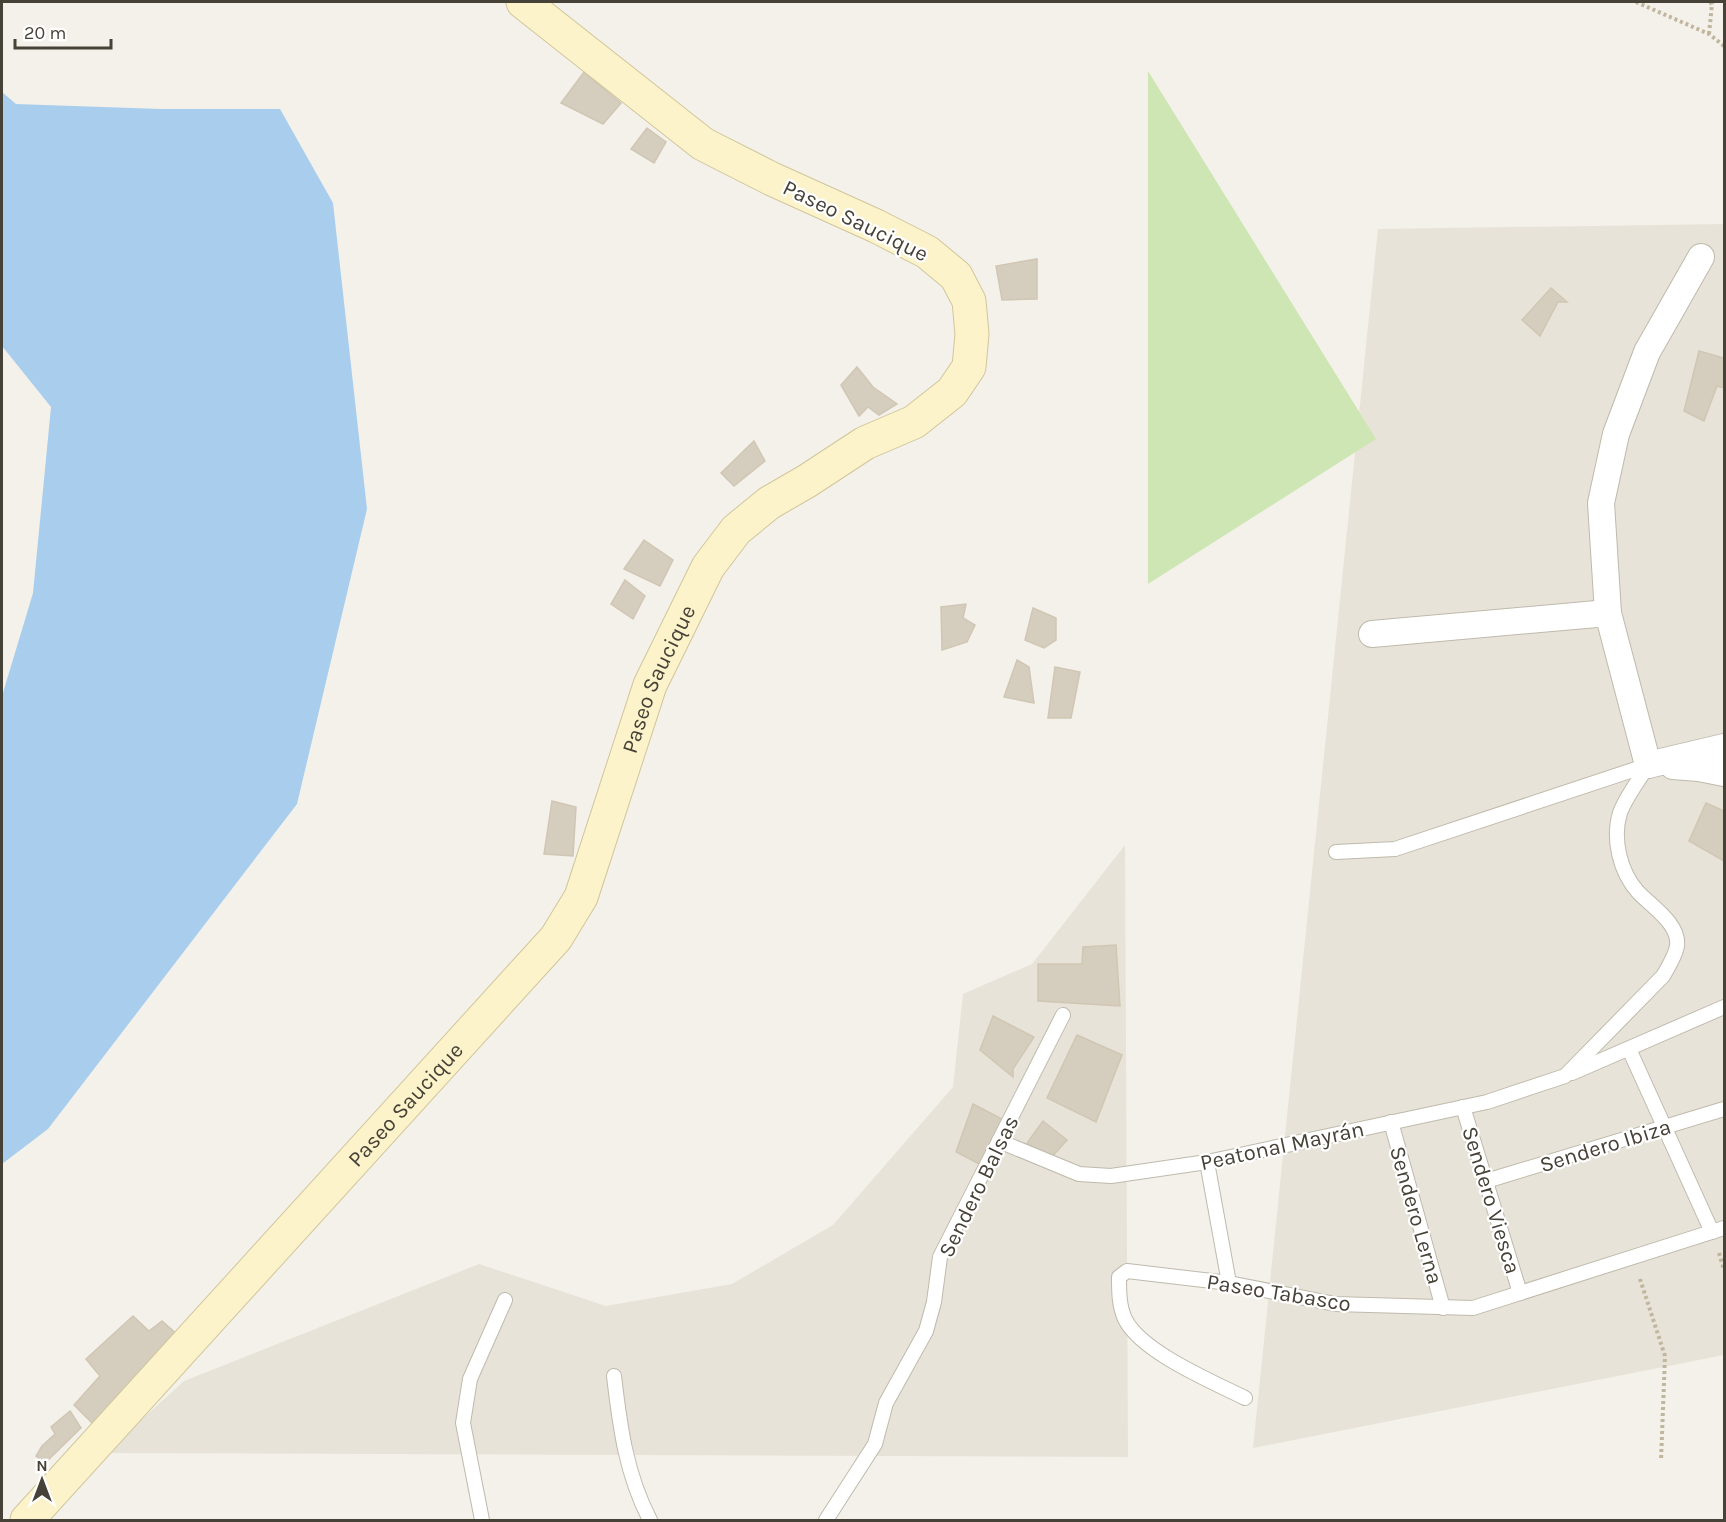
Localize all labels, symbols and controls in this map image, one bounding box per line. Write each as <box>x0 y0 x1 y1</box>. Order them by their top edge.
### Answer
scale bar <box>15 12 111 50</box>
text: 20 m <box>24 22 66 44</box>
street label: Paseo Saucique <box>779 174 932 267</box>
street label: Paseo Saucique <box>617 601 701 757</box>
street label: Paseo Saucique <box>343 1037 469 1172</box>
street label: Sendero Balsas <box>933 1111 1024 1262</box>
street label: Sendero Ibiza <box>1537 1114 1674 1178</box>
street label: Peatonal Mayrán <box>1198 1116 1367 1176</box>
street label: Sendero Viesca <box>1456 1123 1526 1277</box>
street label: Sendero Lerna <box>1384 1143 1448 1287</box>
street label: Paseo Tabasco <box>1205 1269 1353 1317</box>
north arrow <box>12 1450 72 1510</box>
text: N <box>36 1456 48 1475</box>

